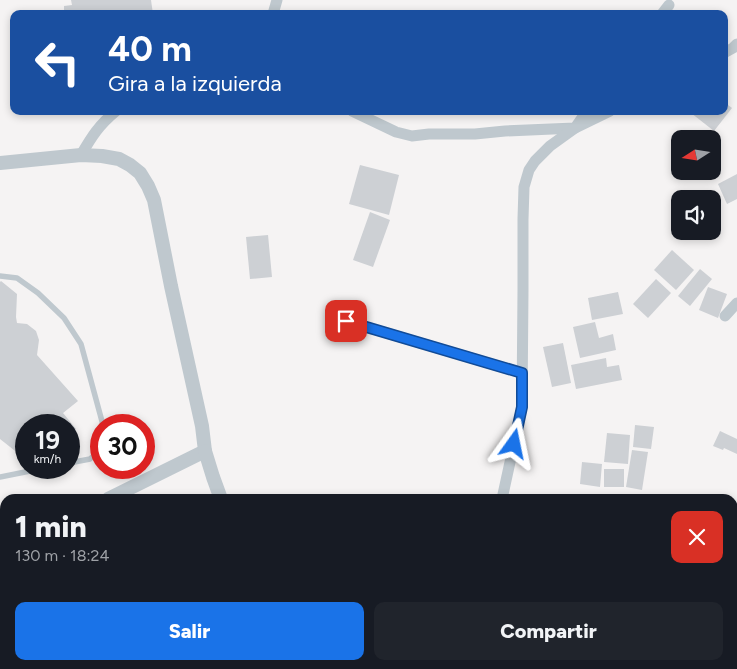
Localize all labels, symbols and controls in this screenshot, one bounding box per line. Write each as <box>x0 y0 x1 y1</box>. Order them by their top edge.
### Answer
text: 40 m <box>108 28 192 70</box>
icon: left <box>25 30 90 95</box>
text: Gira a la izquierda <box>108 70 282 97</box>
north arrow <box>671 130 721 180</box>
map controls <box>671 130 721 240</box>
button: sound <box>671 190 721 240</box>
pin <box>325 300 367 342</box>
icon: arrive <box>332 307 360 335</box>
speed limit sign: 30 <box>90 414 155 479</box>
position arrow <box>487 417 539 469</box>
text: 19 <box>35 425 60 455</box>
text: km/h <box>34 452 61 466</box>
text: 1 min <box>15 508 87 545</box>
button: close <box>671 511 723 563</box>
text: 130 m · 18:24 <box>15 546 109 565</box>
button: Salir <box>15 602 364 660</box>
button: Compartir <box>374 602 723 660</box>

